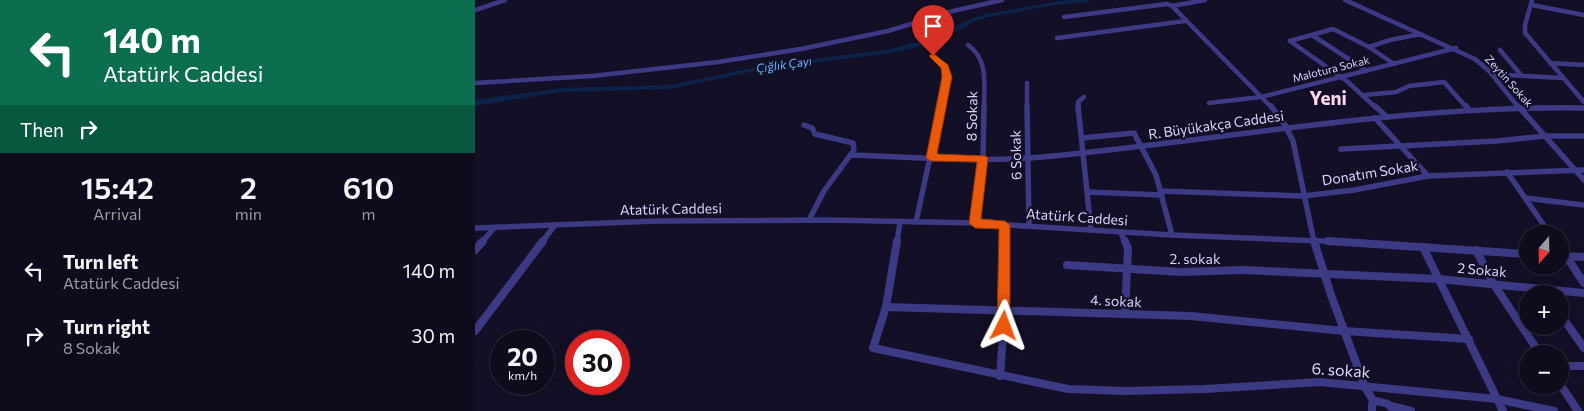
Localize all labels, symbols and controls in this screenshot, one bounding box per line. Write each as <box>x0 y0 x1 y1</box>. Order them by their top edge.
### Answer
pin <box>912 5 954 56</box>
icon: arrive <box>919 12 947 40</box>
text: 140 m <box>103 17 201 60</box>
icon: left <box>20 20 85 85</box>
street label: Zeytin Sokak <box>1483 52 1536 109</box>
water label: Çığlık Çayı <box>755 53 813 75</box>
street label: Malotura Sokak <box>1291 53 1371 84</box>
text: Atatürk Caddesi <box>103 60 263 87</box>
district label: Yeni <box>1309 86 1347 109</box>
street label: 8 Sokak <box>963 90 980 141</box>
street label: R. Büyükakça Caddesi <box>1147 107 1285 142</box>
icon: right <box>74 115 102 143</box>
text: Then <box>20 118 64 141</box>
street label: 6 Sokak <box>1007 129 1024 180</box>
street label: Donatım Sokak <box>1321 156 1420 189</box>
text: 15:42 <box>81 168 154 205</box>
text: 2 <box>240 168 257 205</box>
text: 610 <box>343 168 394 205</box>
street label: Atatürk Caddesi <box>620 199 722 218</box>
text: Arrival <box>93 204 142 223</box>
text: min <box>235 204 262 223</box>
text: m <box>361 204 375 223</box>
street label: Atatürk Caddesi <box>1026 204 1129 229</box>
north arrow <box>1519 225 1569 275</box>
map controls <box>1519 225 1569 395</box>
text: Turn left <box>63 250 138 273</box>
street label: 2. sokak <box>1170 250 1221 267</box>
icon: left <box>20 257 48 285</box>
text: 140 m <box>403 259 455 282</box>
street label: 2 Sokak <box>1457 259 1508 280</box>
text: Atatürk Caddesi <box>63 273 180 292</box>
button: + <box>1519 285 1569 335</box>
street label: 4. sokak <box>1090 291 1143 310</box>
position arrow <box>977 299 1029 351</box>
text: Turn right <box>63 315 150 338</box>
icon: right <box>20 322 48 350</box>
text: 30 m <box>412 324 455 347</box>
speed limit sign: 30 <box>565 330 630 395</box>
text: 8 Sokak <box>63 338 120 357</box>
text: 20 <box>507 341 538 371</box>
button: − <box>1519 345 1569 395</box>
street label: 6. sokak <box>1311 358 1371 381</box>
text: km/h <box>508 368 537 382</box>

